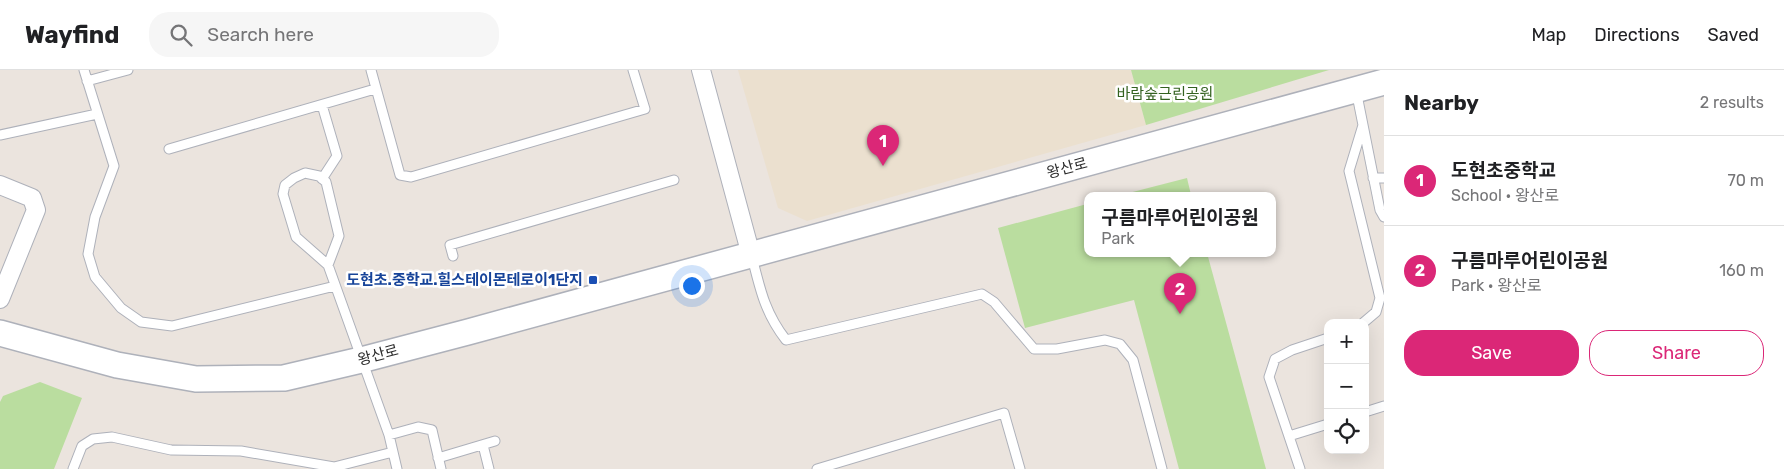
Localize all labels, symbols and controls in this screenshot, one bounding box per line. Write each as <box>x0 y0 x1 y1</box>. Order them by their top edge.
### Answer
search box <box>149 12 499 57</box>
text: Wayfind <box>25 21 119 49</box>
icon: search <box>167 21 195 49</box>
text: Search here <box>207 23 314 46</box>
text: Map <box>1531 24 1566 46</box>
text: Directions <box>1594 24 1680 46</box>
text: Saved <box>1708 24 1759 46</box>
park label: 바람숲근린공원 <box>1117 85 1213 103</box>
text: Nearby <box>1404 90 1479 115</box>
text: 2 results <box>1700 93 1764 112</box>
pin: 1 <box>867 125 899 166</box>
street label: 왕산로 <box>1045 154 1089 182</box>
text: 도현초중학교 <box>1451 159 1556 182</box>
text: 1 <box>1416 171 1424 190</box>
text: 70 m <box>1727 171 1764 190</box>
text: School · 왕산로 <box>1451 186 1559 205</box>
popup <box>1084 192 1276 257</box>
text: 구름마루어린이공원 <box>1101 206 1259 229</box>
text: Park <box>1101 229 1135 248</box>
text: 구름마루어린이공원 <box>1451 249 1608 272</box>
text: 2 <box>1415 261 1425 280</box>
text: 160 m <box>1719 261 1764 280</box>
place label: 도현초.중학교.힐스테이몬테로이1단지 <box>346 271 583 289</box>
your location <box>679 273 705 299</box>
pin: 2 <box>1164 273 1196 314</box>
marker: 도현초.중학교.힐스테이몬테로이1단지 <box>587 274 599 286</box>
text: Park · 왕산로 <box>1451 276 1541 295</box>
map controls <box>1324 319 1369 454</box>
button: + <box>1324 319 1369 364</box>
button: Save <box>1404 330 1579 376</box>
button: Share <box>1589 330 1764 376</box>
street label: 왕산로 <box>356 341 400 369</box>
button: − <box>1324 364 1369 409</box>
button: locate <box>1324 409 1369 454</box>

